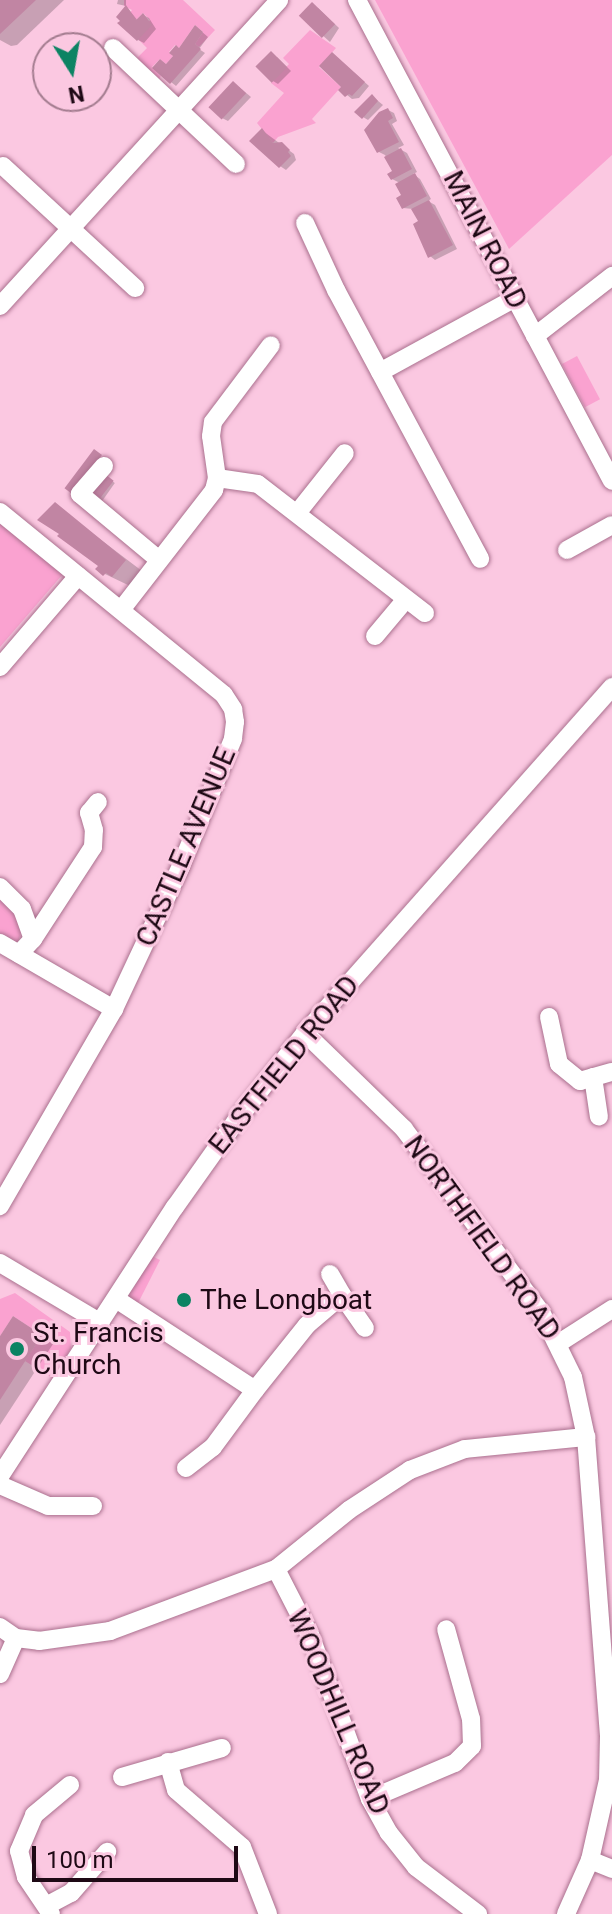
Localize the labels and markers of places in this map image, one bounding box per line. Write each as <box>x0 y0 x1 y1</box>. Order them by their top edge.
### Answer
place label: The Longboat <box>200 1283 372 1317</box>
marker: The Longboat <box>175 1291 193 1309</box>
place label: St. Francis Church <box>33 1316 164 1382</box>
marker: St. Francis Church <box>8 1340 26 1358</box>

